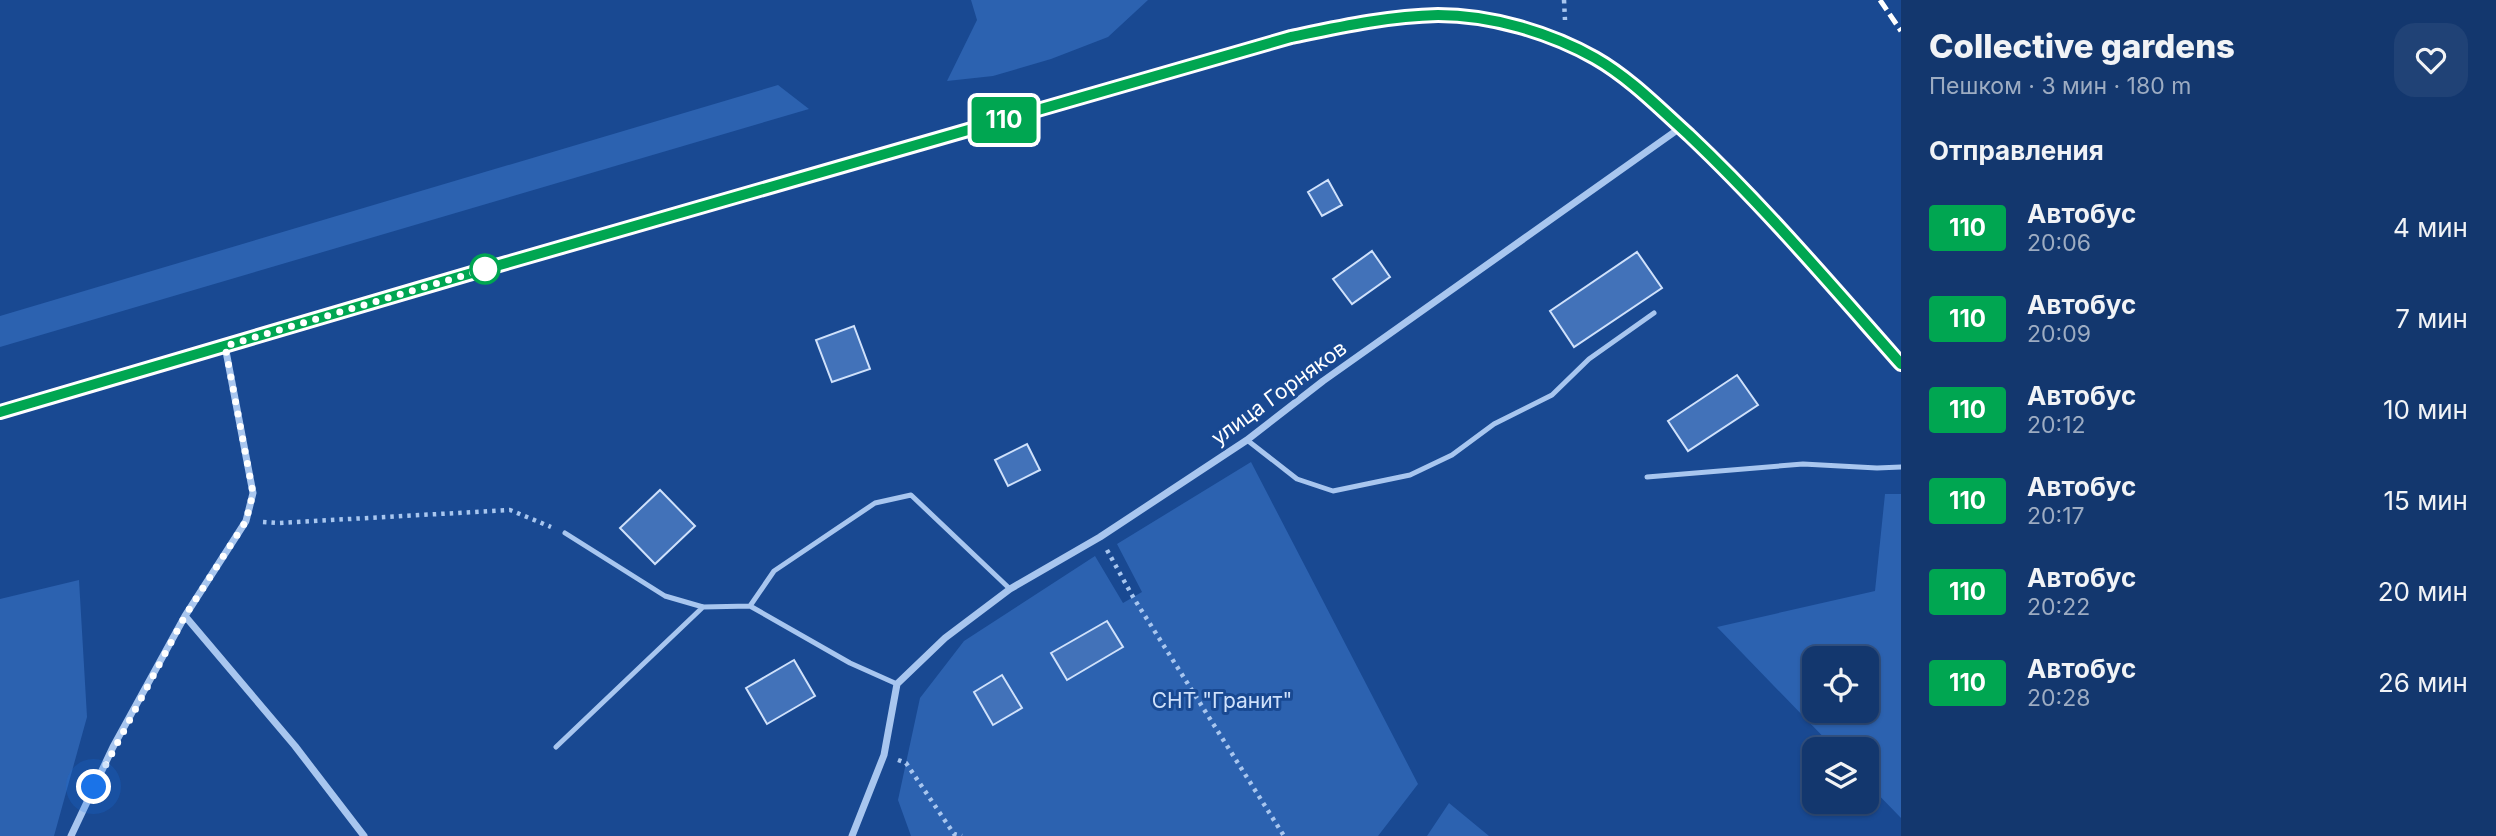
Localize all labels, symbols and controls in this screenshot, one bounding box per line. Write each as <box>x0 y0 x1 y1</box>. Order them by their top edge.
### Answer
button: heart <box>2394 23 2468 97</box>
text: Collective gardens <box>1929 26 2235 66</box>
text: Пешком · 3 мин · 180 m <box>1929 72 2191 100</box>
line badge: 110 <box>964 97 1044 143</box>
text: 110 <box>986 105 1022 134</box>
text: Отправления <box>1929 135 2104 166</box>
text: Автобус <box>2027 198 2136 229</box>
text: 4 мин <box>2393 212 2468 243</box>
text: 110 <box>1949 213 1986 242</box>
text: 20:06 <box>2027 229 2091 257</box>
unlabelled marker <box>470 254 500 284</box>
text: Автобус <box>2027 289 2136 320</box>
text: 7 мин <box>2395 303 2468 334</box>
text: 110 <box>1949 304 1986 333</box>
text: 20:09 <box>2027 320 2091 348</box>
street label: улица Горняков <box>1206 335 1351 450</box>
text: Автобус <box>2027 380 2136 411</box>
text: 10 мин <box>2383 394 2468 425</box>
text: 110 <box>1949 395 1986 424</box>
text: 20:12 <box>2027 411 2086 439</box>
text: Автобус <box>2027 471 2136 502</box>
text: 15 мин <box>2384 485 2468 516</box>
text: 110 <box>1949 486 1986 515</box>
text: 20:17 <box>2027 502 2085 530</box>
text: Автобус <box>2027 562 2136 593</box>
text: 20 мин <box>2378 576 2468 607</box>
text: 110 <box>1949 577 1986 606</box>
text: 20:22 <box>2027 593 2090 621</box>
map controls <box>1802 646 1879 814</box>
button: locate <box>1802 646 1879 723</box>
text: Автобус <box>2027 653 2136 684</box>
text: 26 мин <box>2378 667 2468 698</box>
text: 110 <box>1949 668 1986 697</box>
text: 20:28 <box>2027 684 2090 712</box>
park label: СНТ "Гранит" <box>1152 688 1292 713</box>
button: layers <box>1802 737 1879 814</box>
your location <box>76 769 111 804</box>

